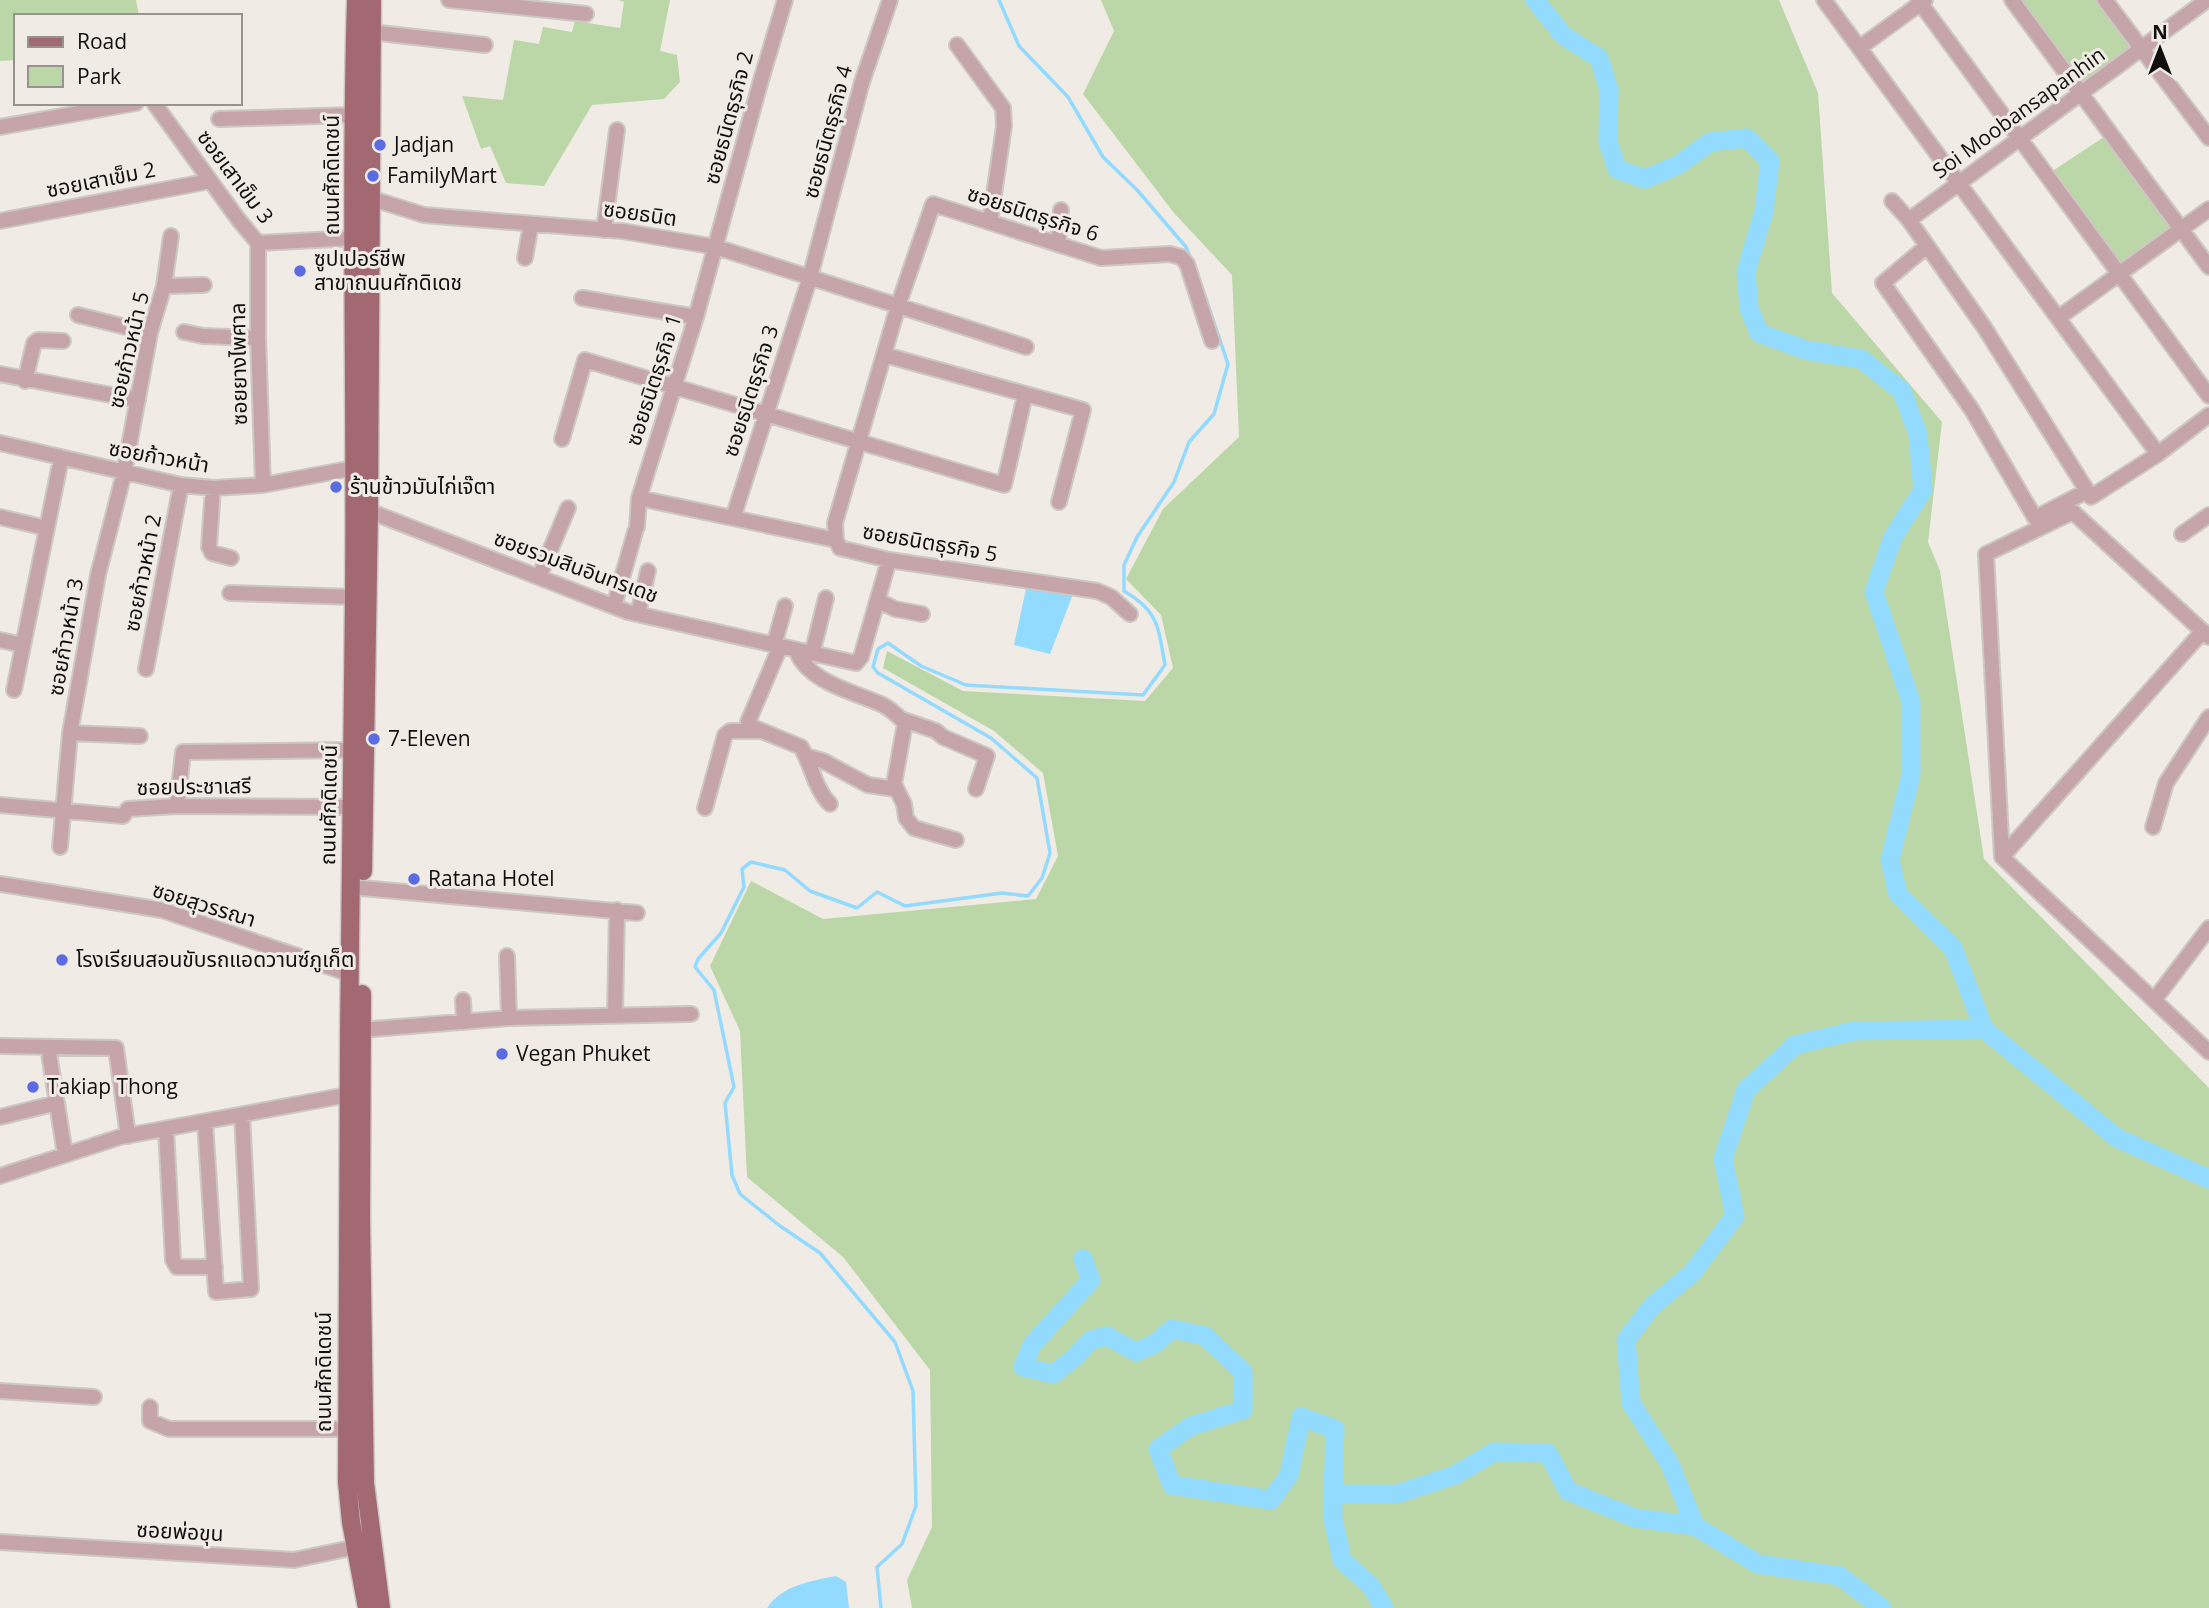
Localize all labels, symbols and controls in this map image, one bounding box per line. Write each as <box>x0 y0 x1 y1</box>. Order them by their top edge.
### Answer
legend <box>14 14 242 105</box>
north arrow <box>2125 14 2195 84</box>
text: N <box>2152 19 2168 45</box>
text: Road <box>77 27 127 55</box>
street label: Soi Moobansapanhin <box>1927 40 2110 184</box>
street label: ซอยธนิตธุรกิจ 2 <box>697 48 759 187</box>
text: Park <box>77 62 121 90</box>
street label: ซอยธนิตธุรกิจ 4 <box>796 62 858 201</box>
street label: ถนนศักดิเดชน์ <box>317 115 345 235</box>
street label: ซอยเสาเข็ม 3 <box>191 124 280 229</box>
place label: Jadjan <box>392 130 454 158</box>
marker: Jadjan <box>372 137 388 153</box>
street label: ซอยเสาเข็ม 2 <box>44 155 158 203</box>
place label: FamilyMart <box>387 161 497 189</box>
marker: FamilyMart <box>365 168 381 184</box>
street label: ซอยธนิตธุรกิจ 6 <box>964 179 1103 247</box>
street label: ซอยธนิต <box>602 194 679 232</box>
place label: ซูปเปอร์ชีพ สาขาถนนศักดิเดช <box>314 244 462 296</box>
marker: ซูปเปอร์ชีพ สาขาถนนศักดิเดช <box>292 263 308 279</box>
street label: ซอยก้าวหน้า 5 <box>101 289 155 411</box>
street label: ซอยยางไพศาล <box>223 302 253 426</box>
street label: ซอยธนิตธุรกิจ 1 <box>619 310 687 449</box>
street label: ซอยธนิตธุรกิจ 3 <box>716 321 784 460</box>
street label: ซอยก้าวหน้า <box>107 433 212 479</box>
place label: ร้านข้าวมันไก่เจ๊ตา <box>350 472 495 500</box>
marker: ร้านข้าวมันไก่เจ๊ตา <box>328 479 344 495</box>
street label: ซอยก้าวหน้า 2 <box>117 512 167 634</box>
street label: ซอยธนิตธุรกิจ 5 <box>860 516 1000 568</box>
street label: ซอยรวมสินอินทรเดช <box>490 523 662 609</box>
street label: ซอยก้าวหน้า 3 <box>41 576 89 698</box>
place label: 7-Eleven <box>388 724 471 752</box>
marker: 7-Eleven <box>366 731 382 747</box>
street label: ถนนศักดิเดชน์ <box>313 745 343 865</box>
street label: ซอยประชาเสรี <box>136 771 252 801</box>
place label: Ratana Hotel <box>428 864 554 892</box>
marker: Ratana Hotel <box>406 871 422 887</box>
street label: ซอยสุวรรณา <box>149 875 259 933</box>
place label: โรงเรียนสอนขับรถแอดวานซ์ภูเก็ต <box>76 945 354 973</box>
marker: โรงเรียนสอนขับรถแอดวานซ์ภูเก็ต <box>54 952 70 968</box>
place label: Vegan Phuket <box>516 1039 650 1067</box>
marker: Vegan Phuket <box>494 1046 510 1062</box>
place label: Takiap Thong <box>47 1072 178 1100</box>
marker: Takiap Thong <box>25 1079 41 1095</box>
street label: ถนนศักดิเดชน์ <box>309 1312 337 1432</box>
street label: ซอยพ่อขุน <box>136 1515 224 1547</box>

